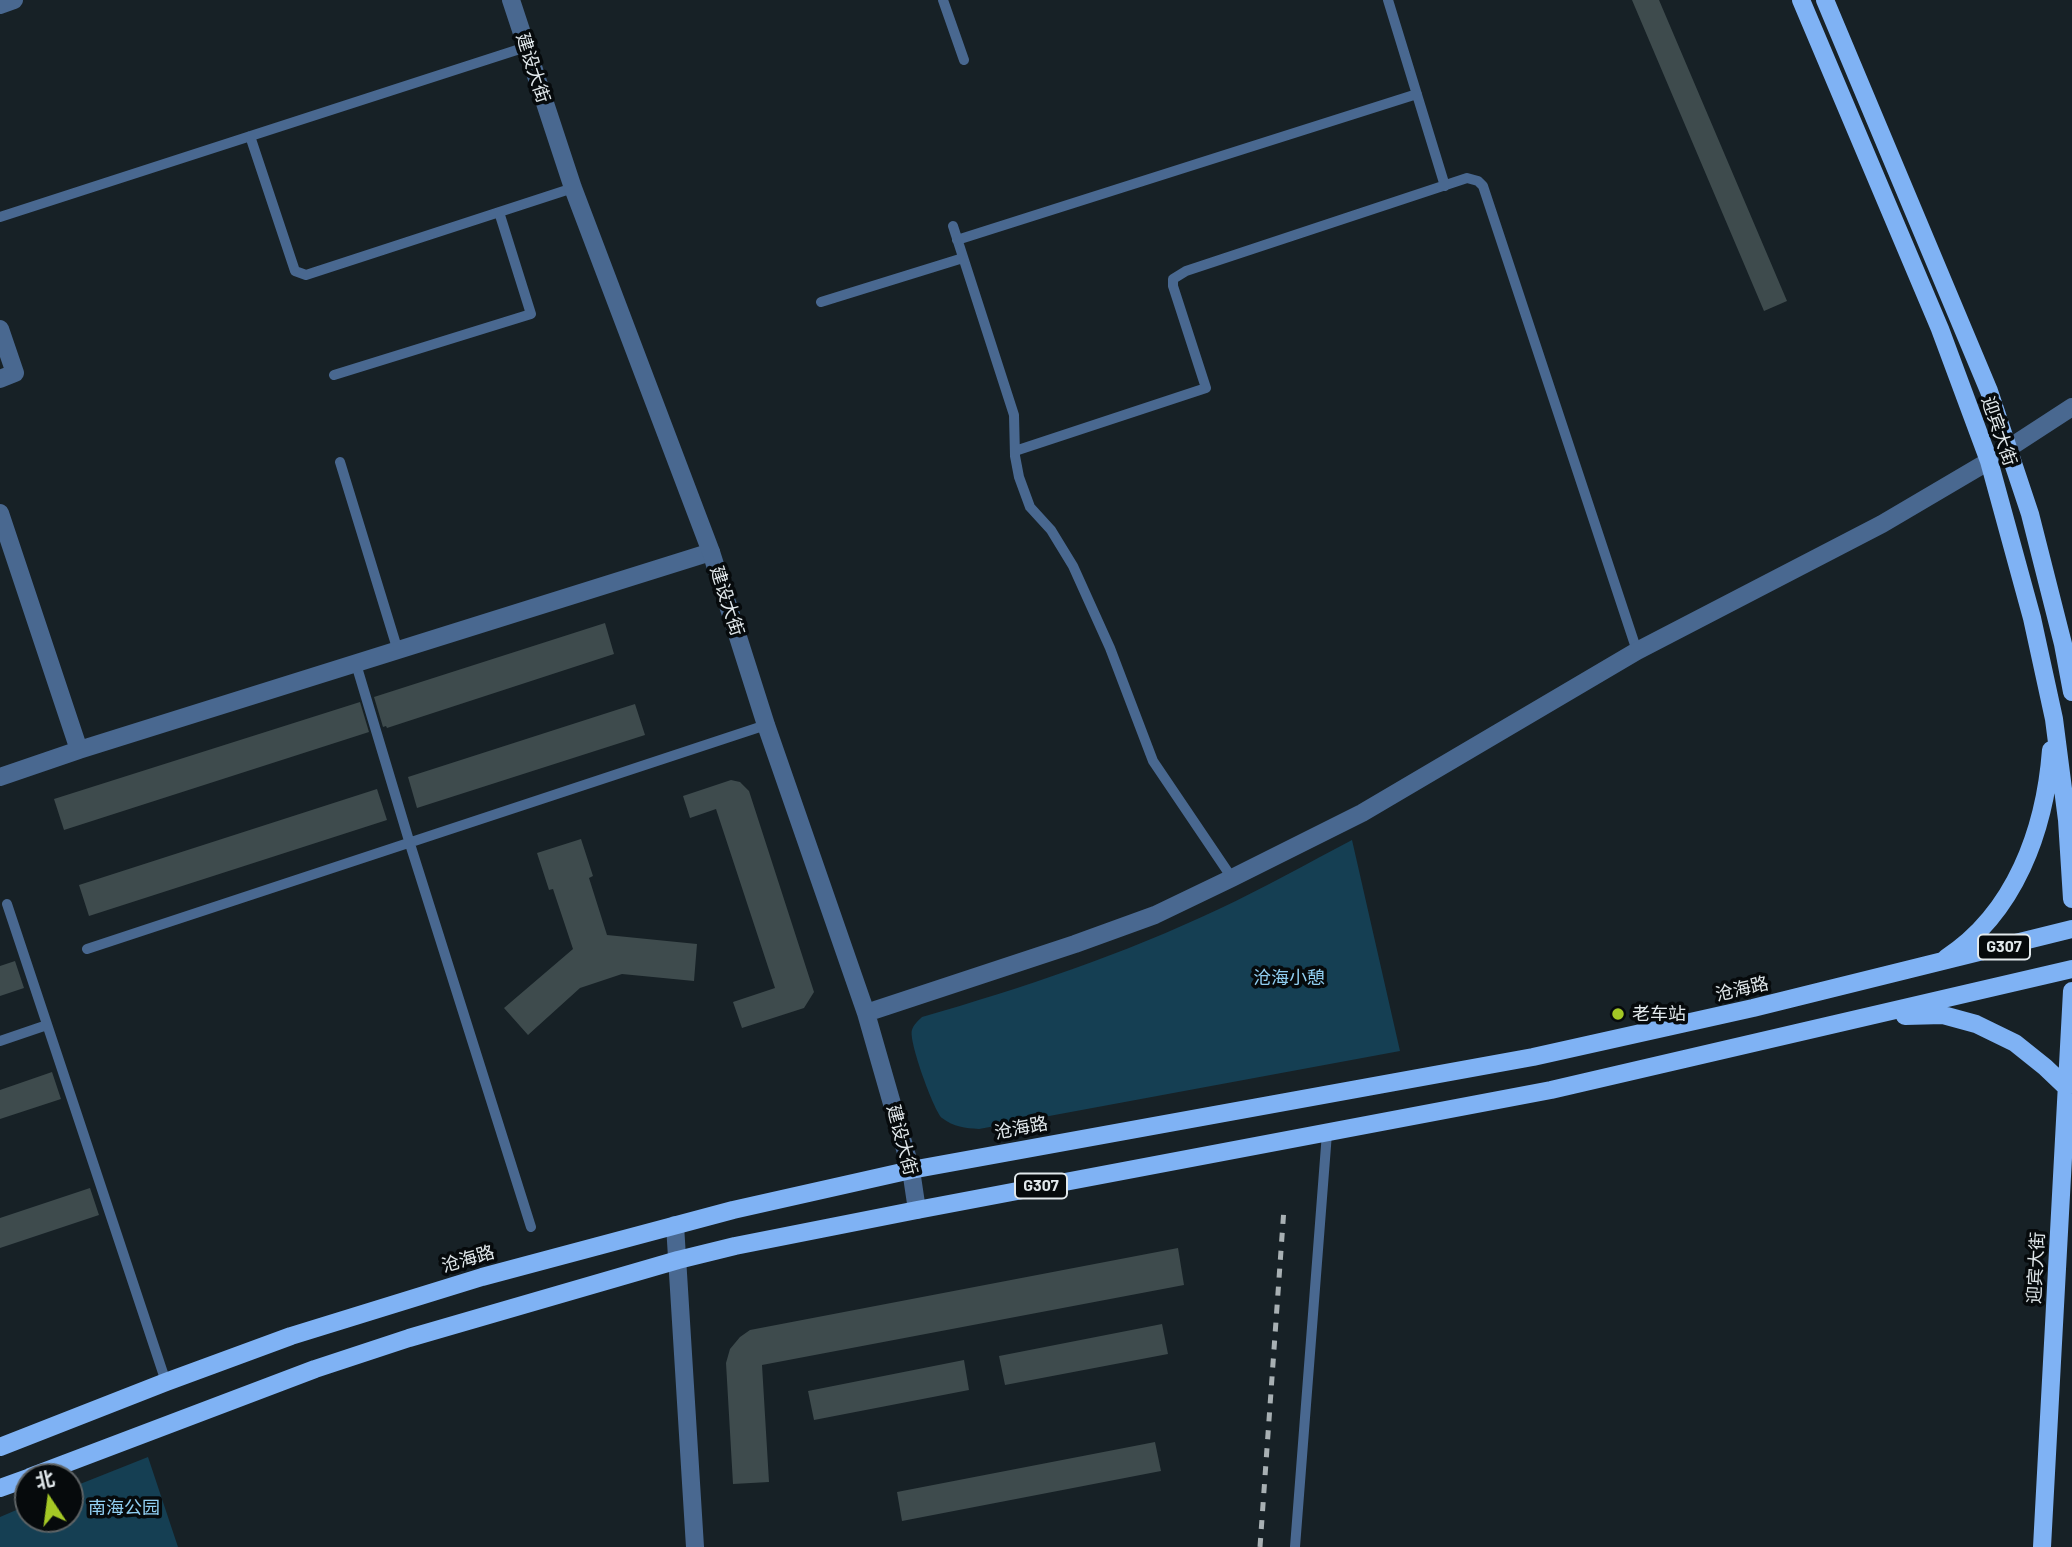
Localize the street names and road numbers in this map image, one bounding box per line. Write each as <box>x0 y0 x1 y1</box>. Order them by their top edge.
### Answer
street label: 建设大街 <box>512 30 554 106</box>
street label: 迎宾大街 <box>1977 393 2021 469</box>
street label: 建设大街 <box>706 563 748 639</box>
road number: G307 <box>1978 934 2030 959</box>
street label: 沧海路 <box>1713 972 1771 1006</box>
street label: 建设大街 <box>882 1102 922 1178</box>
street label: 沧海路 <box>992 1112 1050 1144</box>
road number: G307 <box>1015 1174 1067 1198</box>
street label: 迎宾大街 <box>2023 1231 2049 1305</box>
street label: 沧海路 <box>439 1241 497 1277</box>

